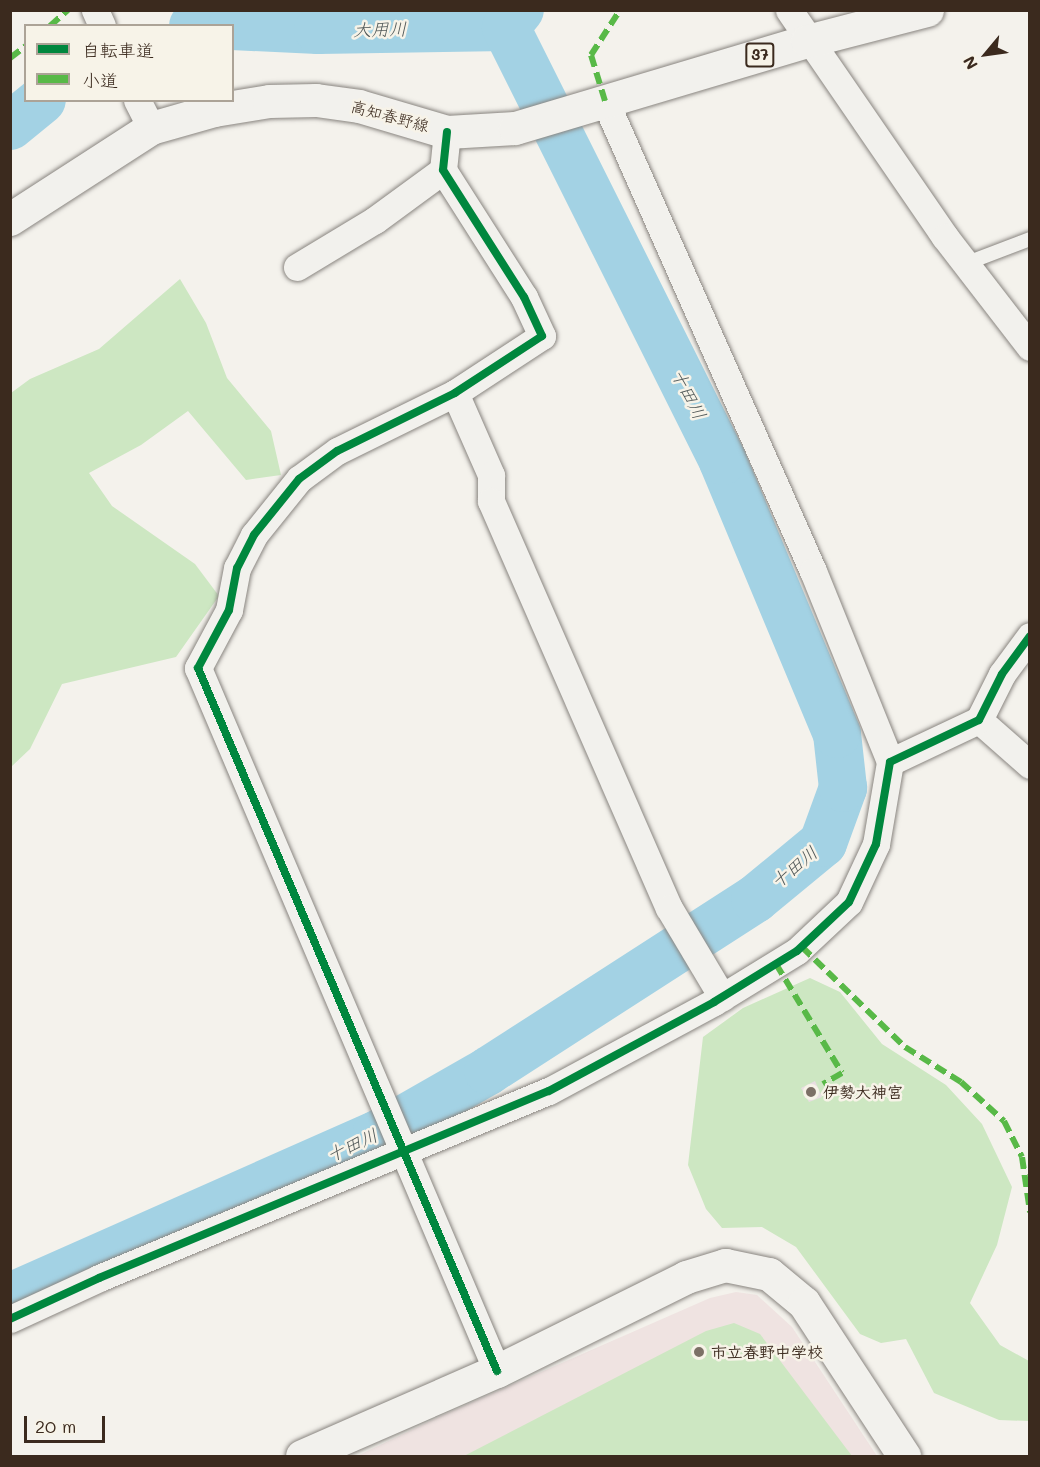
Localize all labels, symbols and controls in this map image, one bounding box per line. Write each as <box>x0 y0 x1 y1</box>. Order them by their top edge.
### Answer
water label: 大用川 <box>353 18 407 40</box>
legend <box>24 24 234 102</box>
north arrow <box>956 24 1016 84</box>
text: 自転車道 <box>82 38 154 62</box>
road number: 37 <box>745 43 775 67</box>
text: N <box>958 53 982 73</box>
text: 小道 <box>82 68 118 92</box>
street label: 高知春野線 <box>349 96 431 136</box>
water label: 十田川 <box>667 365 711 423</box>
water label: 十田川 <box>766 841 822 893</box>
place label: 伊勢大神宮 <box>823 1082 903 1102</box>
marker: 伊勢大神宮 <box>804 1085 818 1099</box>
water label: 十田川 <box>323 1124 381 1166</box>
place label: 市立春野中学校 <box>711 1342 823 1362</box>
marker: 市立春野中学校 <box>692 1345 706 1359</box>
scale bar <box>27 1404 108 1442</box>
text: 20 m <box>35 1414 76 1438</box>

